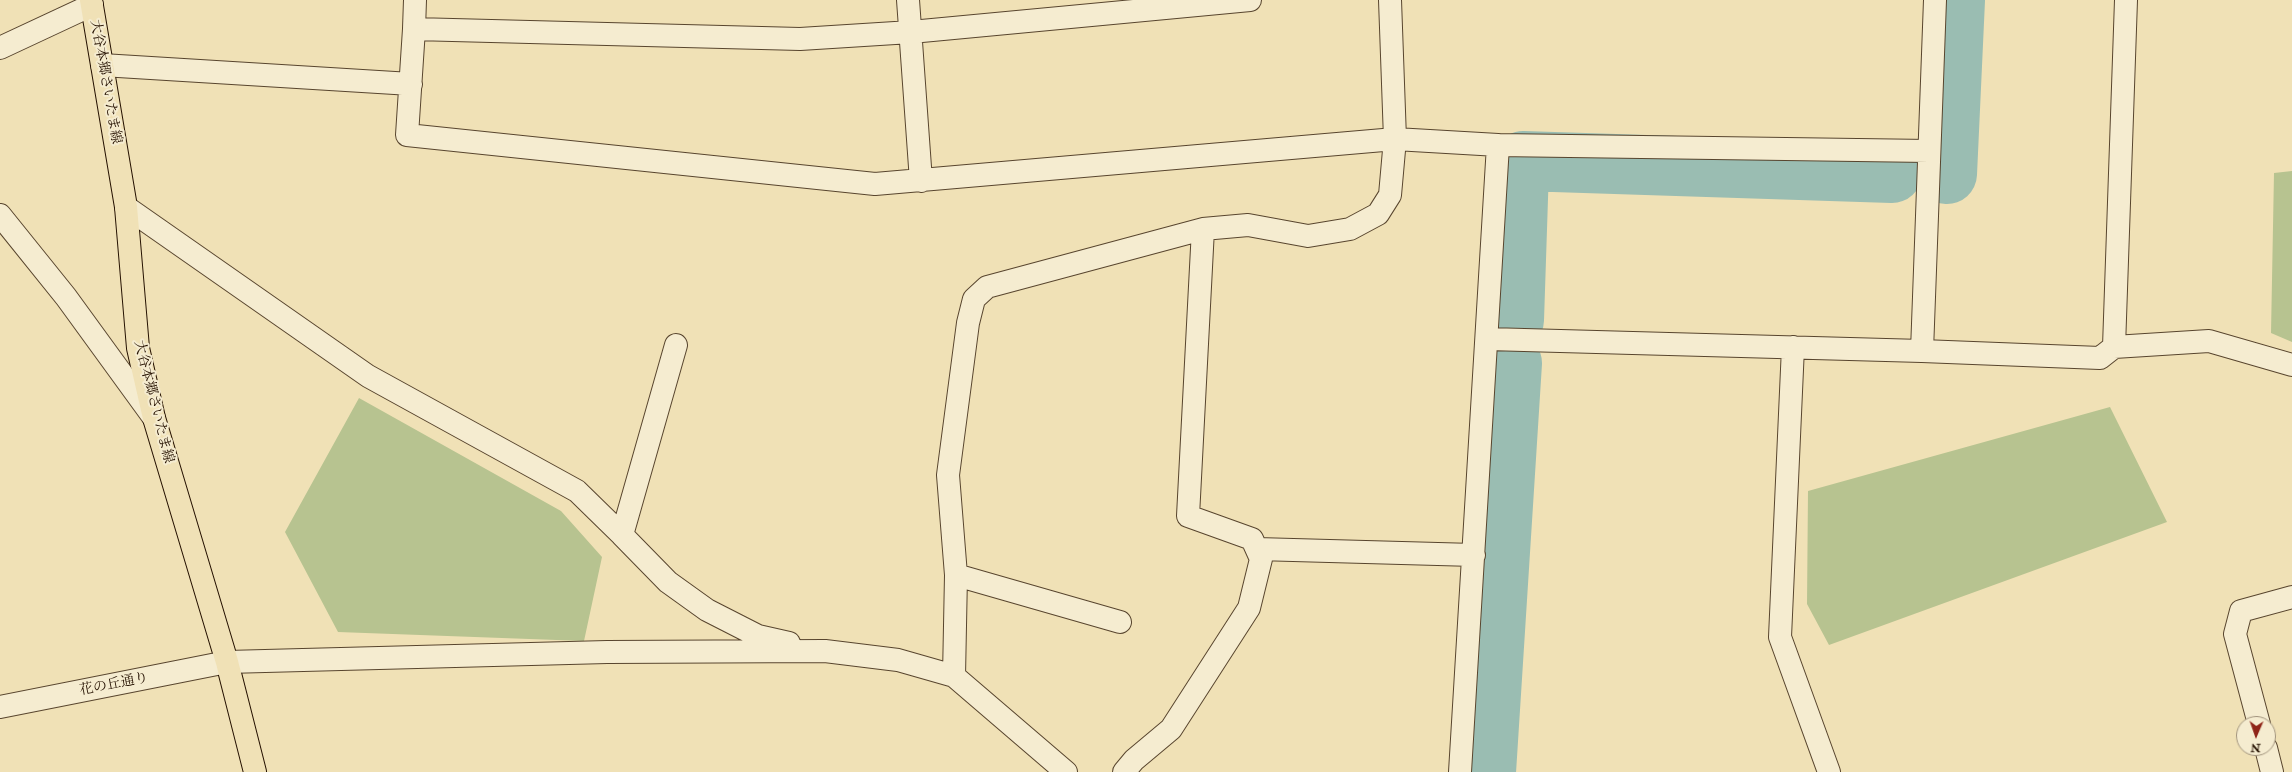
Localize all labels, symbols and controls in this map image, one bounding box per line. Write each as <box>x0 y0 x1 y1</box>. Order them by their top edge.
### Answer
street label: 大谷本郷さいたま線 <box>86 18 124 146</box>
street label: 大谷本郷さいたま線 <box>130 339 176 465</box>
street label: 花の丘通り <box>78 670 150 700</box>
north arrow <box>2236 716 2276 756</box>
text: N <box>2250 741 2261 754</box>

